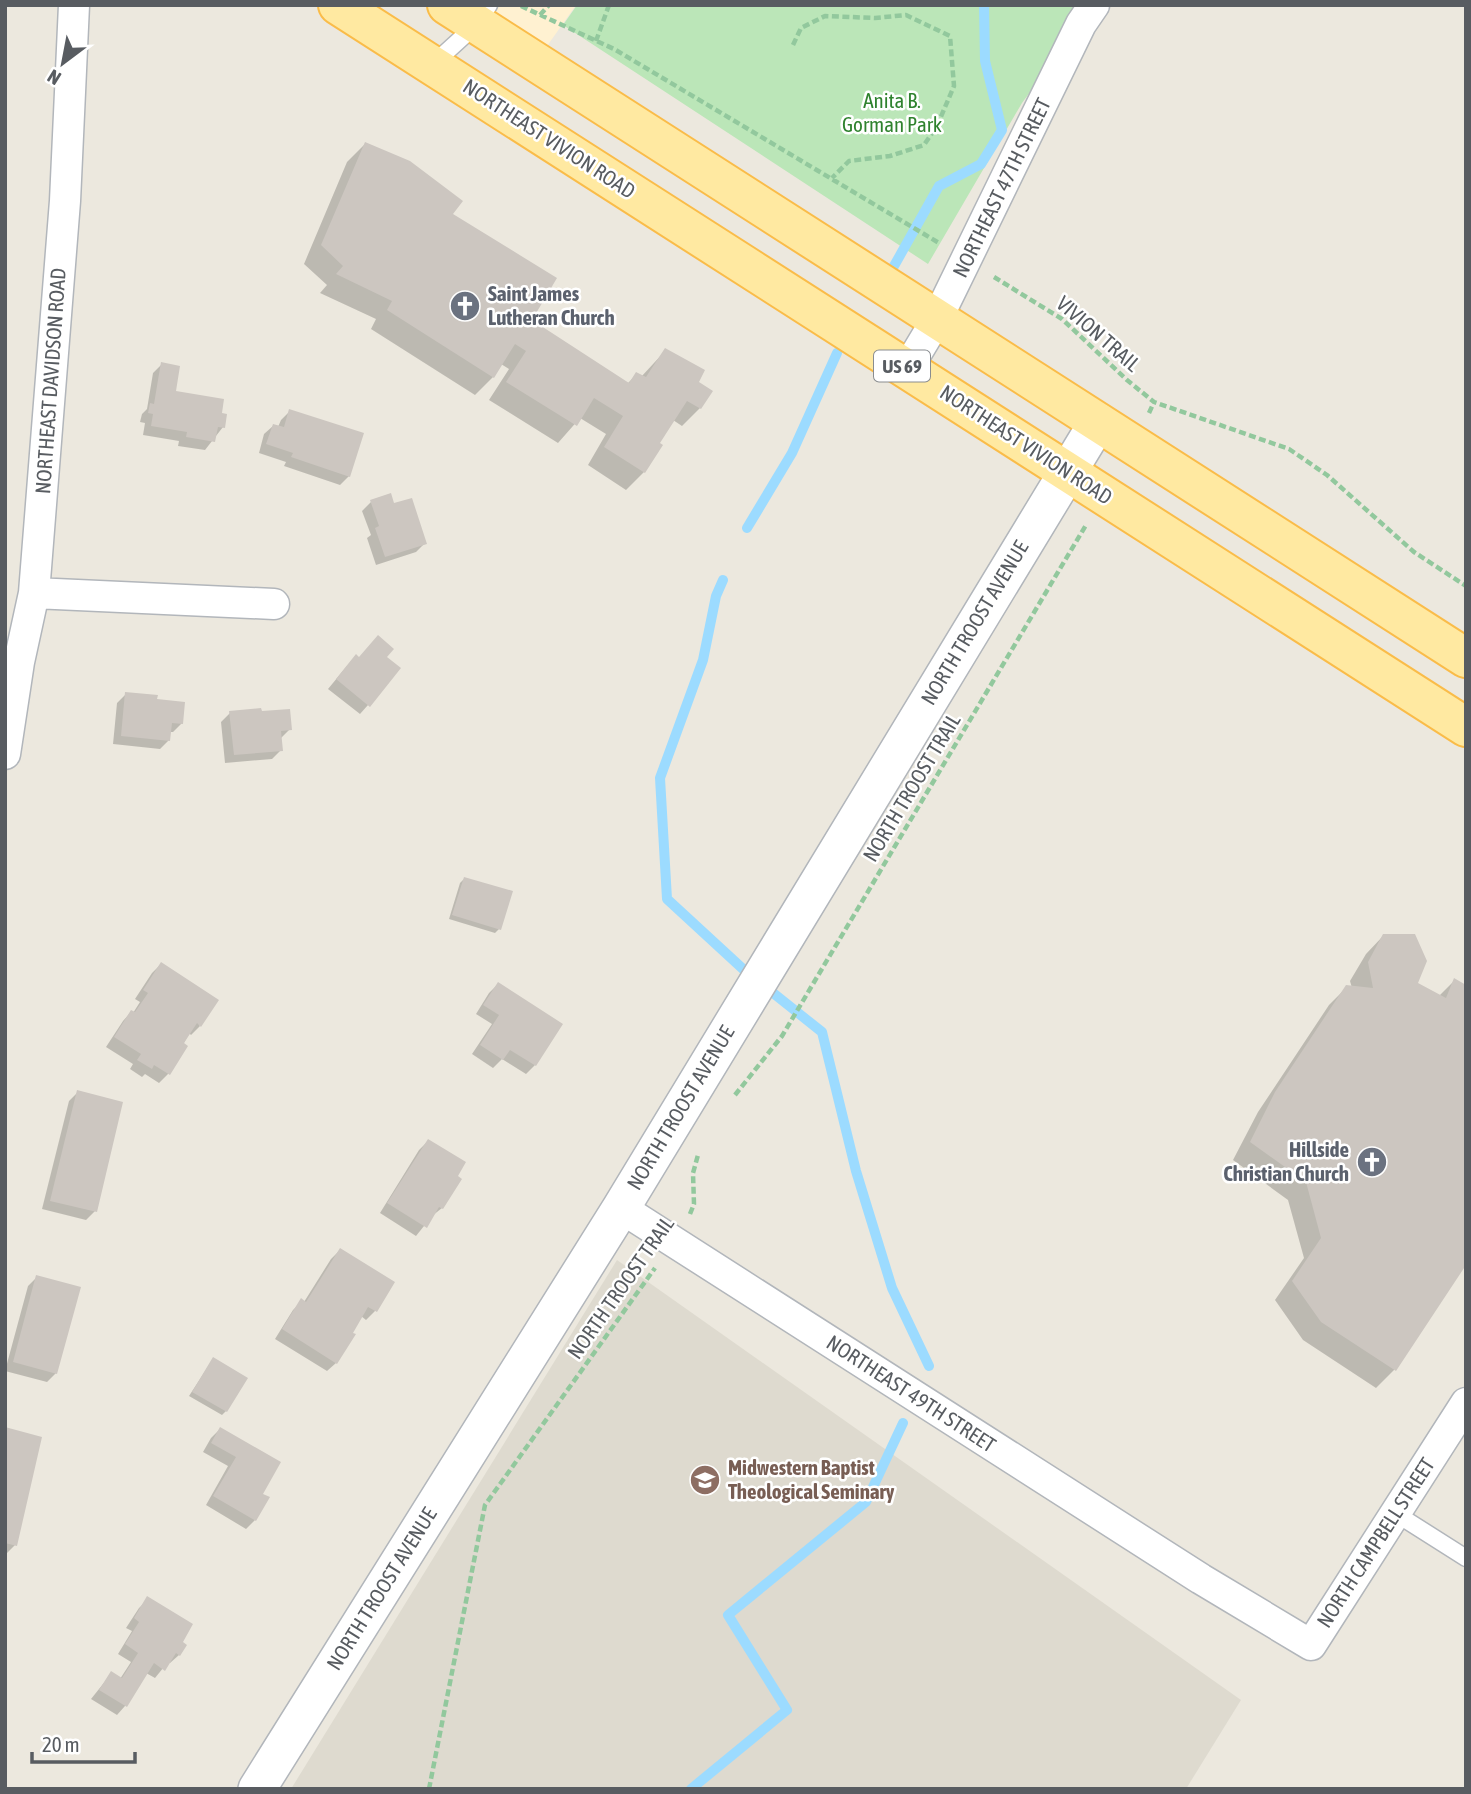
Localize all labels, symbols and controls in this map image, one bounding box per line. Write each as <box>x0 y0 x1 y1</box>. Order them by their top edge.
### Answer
north arrow <box>28 28 98 98</box>
text: N <box>43 65 65 90</box>
street label: NORTHEAST VIVION ROAD <box>459 74 640 203</box>
park label: Anita B. Gorman Park <box>842 88 942 136</box>
street label: NORTHEAST 47TH STREET <box>947 94 1055 281</box>
street label: NORTHEAST DAVIDSON ROAD <box>30 267 70 495</box>
place label: Saint James Lutheran Church <box>488 281 615 329</box>
church icon: Saint James Lutheran Church <box>448 289 482 323</box>
street label: VIVION TRAIL <box>1052 291 1145 376</box>
road number: US 69 <box>874 350 930 382</box>
street label: NORTHEAST VIVION ROAD <box>936 380 1117 509</box>
street label: NORTH TROOST AVENUE <box>916 536 1033 709</box>
street label: NORTH TROOST TRAIL <box>858 709 965 866</box>
street label: NORTH TROOST AVENUE <box>622 1021 739 1194</box>
place label: Hillside Christian Church <box>1223 1137 1349 1185</box>
church icon: Hillside Christian Church <box>1355 1145 1389 1179</box>
street label: NORTH TROOST TRAIL <box>562 1212 678 1363</box>
street label: NORTHEAST 49TH STREET <box>823 1330 1000 1457</box>
street label: NORTH CAMPBELL STREET <box>1311 1453 1439 1632</box>
place label: Midwestern Baptist Theological Seminary <box>728 1455 895 1503</box>
school or university icon: Midwestern Baptist Theological Seminary <box>688 1463 722 1497</box>
street label: NORTH TROOST AVENUE <box>321 1503 441 1674</box>
scale bar <box>32 1720 135 1764</box>
text: 20 m <box>42 1732 80 1756</box>

